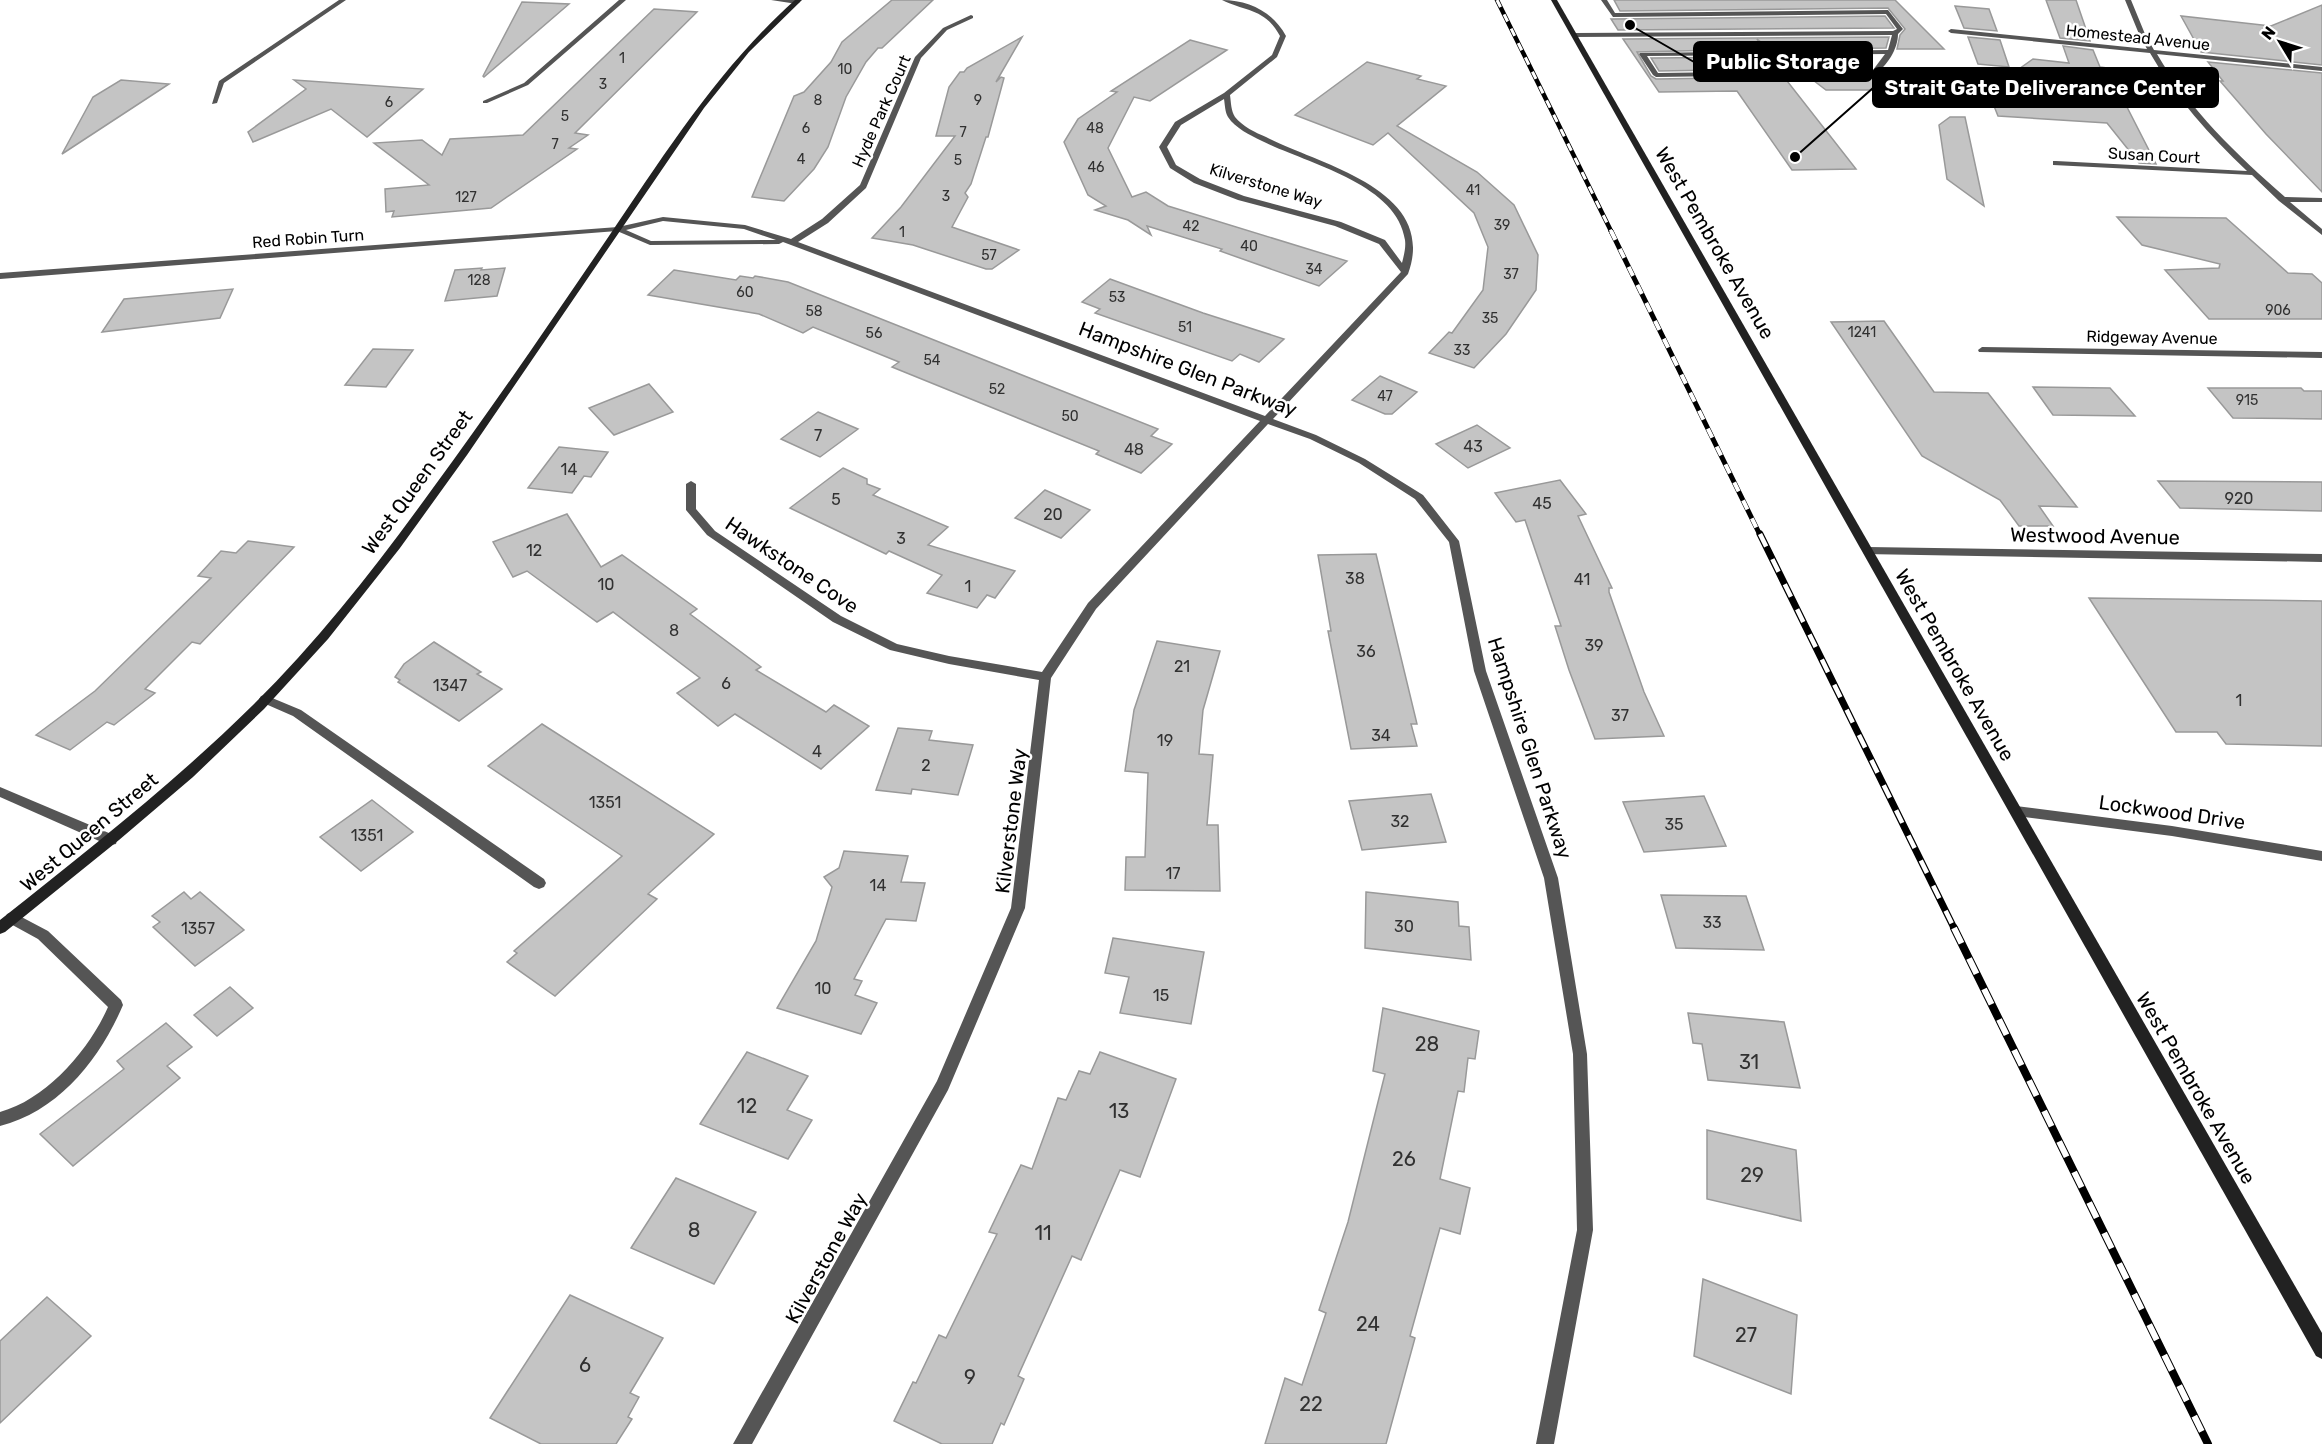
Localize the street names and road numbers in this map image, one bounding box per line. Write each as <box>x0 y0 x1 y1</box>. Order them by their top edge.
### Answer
street label: Homestead Avenue <box>2065 20 2211 55</box>
street label: Hyde Park Court <box>848 52 915 170</box>
street label: West Pembroke Avenue <box>1650 143 1780 343</box>
street label: Susan Court <box>2108 144 2200 167</box>
street label: Kilverstone Way <box>1207 159 1325 212</box>
street label: Red Robin Turn <box>251 225 365 252</box>
street label: Hampshire Glen Parkway <box>1076 316 1300 422</box>
street label: Ridgeway Avenue <box>2086 327 2218 348</box>
street label: West Queen Street <box>357 405 478 559</box>
street label: Hawkstone Cove <box>721 512 863 618</box>
street label: Westwood Avenue <box>2010 523 2180 549</box>
street label: West Pembroke Avenue <box>1890 565 2020 765</box>
street label: Hampshire Glen Parkway <box>1483 634 1577 862</box>
street label: Kilverstone Way <box>990 747 1032 895</box>
street label: West Queen Street <box>15 767 163 897</box>
street label: Lockwood Drive <box>2097 790 2247 834</box>
street label: West Pembroke Avenue <box>2131 988 2261 1188</box>
street label: Kilverstone Way <box>780 1188 872 1328</box>

